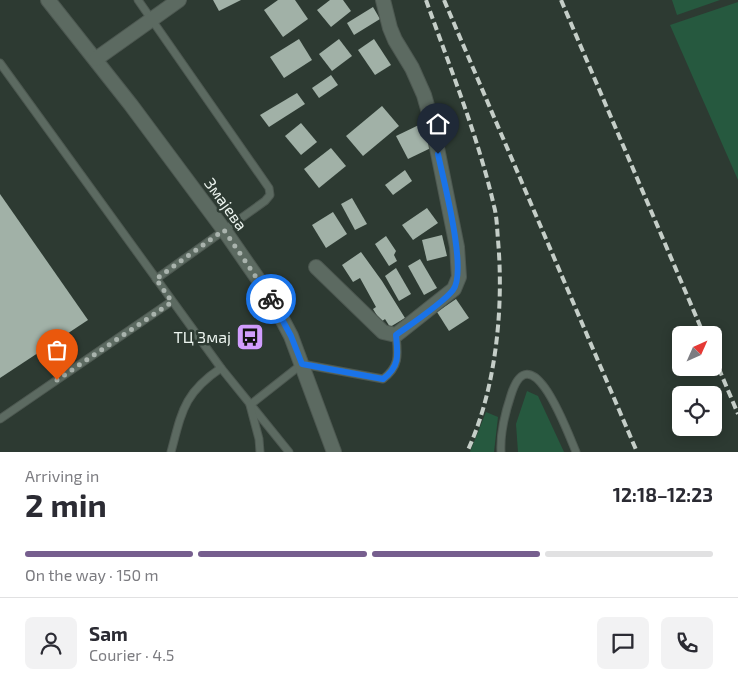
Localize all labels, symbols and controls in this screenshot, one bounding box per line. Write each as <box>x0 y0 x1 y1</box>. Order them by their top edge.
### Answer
pin <box>417 103 459 154</box>
icon: home <box>424 110 452 138</box>
street label: Змајева <box>200 174 252 234</box>
courier <box>246 274 296 324</box>
icon: bike <box>257 285 285 313</box>
bus stop icon: ТЦ Змај <box>235 322 265 352</box>
north arrow <box>672 326 722 376</box>
map controls <box>672 326 722 436</box>
place label: ТЦ Змај <box>173 327 231 347</box>
pin <box>36 329 78 380</box>
icon: bag <box>43 336 71 364</box>
button: locate <box>672 386 722 436</box>
text: Arriving in <box>25 466 99 485</box>
text: 12:18–12:23 <box>613 483 713 506</box>
text: 2 min <box>25 485 107 523</box>
text: On the way · 150 m <box>25 565 159 584</box>
button: person <box>25 617 77 669</box>
button: chat <box>597 617 649 669</box>
button: phone <box>661 617 713 669</box>
text: Sam <box>89 622 128 645</box>
text: Courier · 4.5 <box>89 645 174 664</box>

